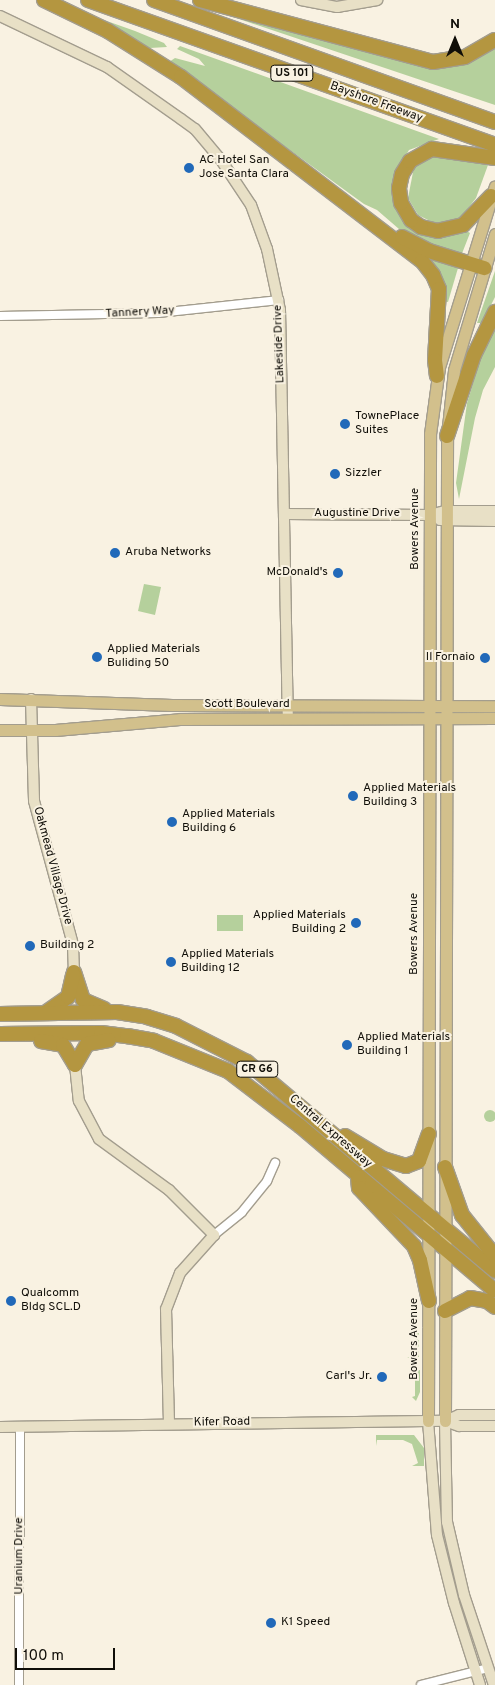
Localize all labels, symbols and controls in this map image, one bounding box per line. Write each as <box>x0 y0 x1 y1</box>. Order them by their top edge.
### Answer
north arrow <box>430 15 480 65</box>
text: N <box>450 16 460 33</box>
road number: US 101 <box>270 64 314 82</box>
street label: Bayshore Freeway <box>328 80 424 126</box>
place label: AC Hotel San Jose Santa Clara <box>199 154 289 182</box>
marker: AC Hotel San Jose Santa Clara <box>183 162 195 174</box>
street label: Tannery Way <box>105 304 175 322</box>
street label: Lakeside Drive <box>271 305 289 383</box>
place label: TownePlace Suites <box>355 410 419 438</box>
marker: TownePlace Suites <box>339 418 351 430</box>
place label: Sizzler <box>345 467 382 481</box>
marker: Sizzler <box>329 468 341 480</box>
street label: Bowers Avenue <box>409 488 423 570</box>
street label: Augustine Drive <box>314 507 400 521</box>
place label: Aruba Networks <box>125 546 211 560</box>
marker: Aruba Networks <box>109 547 121 559</box>
place label: McDonald's <box>266 566 328 580</box>
marker: McDonald's <box>332 567 344 579</box>
place label: Applied Materials Buliding 50 <box>107 643 200 671</box>
marker: Applied Materials Buliding 50 <box>91 651 103 663</box>
place label: Il Fornaio <box>426 651 475 665</box>
marker: Il Fornaio <box>479 652 491 664</box>
street label: Scott Boulevard <box>204 698 290 712</box>
place label: Applied Materials Building 3 <box>363 782 456 810</box>
marker: Applied Materials Building 3 <box>347 790 359 802</box>
street label: Oakmead Village Drive <box>29 805 75 927</box>
place label: Applied Materials Building 6 <box>182 808 275 836</box>
marker: Applied Materials Building 6 <box>166 816 178 828</box>
street label: Bowers Avenue <box>408 893 422 975</box>
place label: Applied Materials Building 2 <box>253 909 346 937</box>
marker: Applied Materials Building 2 <box>350 917 362 929</box>
place label: Building 2 <box>40 939 94 953</box>
marker: Building 2 <box>24 940 36 952</box>
place label: Applied Materials Building 12 <box>181 948 274 976</box>
marker: Applied Materials Building 12 <box>165 956 177 968</box>
place label: Applied Materials Building 1 <box>357 1031 450 1059</box>
marker: Applied Materials Building 1 <box>341 1039 353 1051</box>
road number: CR G6 <box>236 1060 278 1078</box>
street label: Central Expressway <box>286 1092 374 1172</box>
place label: Qualcomm Bldg SCL.D <box>21 1287 81 1315</box>
marker: Qualcomm Bldg SCL.D <box>5 1295 17 1307</box>
street label: Bowers Avenue <box>408 1298 422 1380</box>
place label: Carl's Jr. <box>325 1370 372 1384</box>
marker: Carl's Jr. <box>376 1371 388 1383</box>
street label: Kifer Road <box>194 1415 250 1431</box>
street label: Uranium Drive <box>13 1517 27 1595</box>
place label: K1 Speed <box>281 1616 330 1630</box>
marker: K1 Speed <box>265 1617 277 1629</box>
scale bar <box>18 1638 118 1670</box>
text: 100 m <box>23 1647 64 1666</box>

